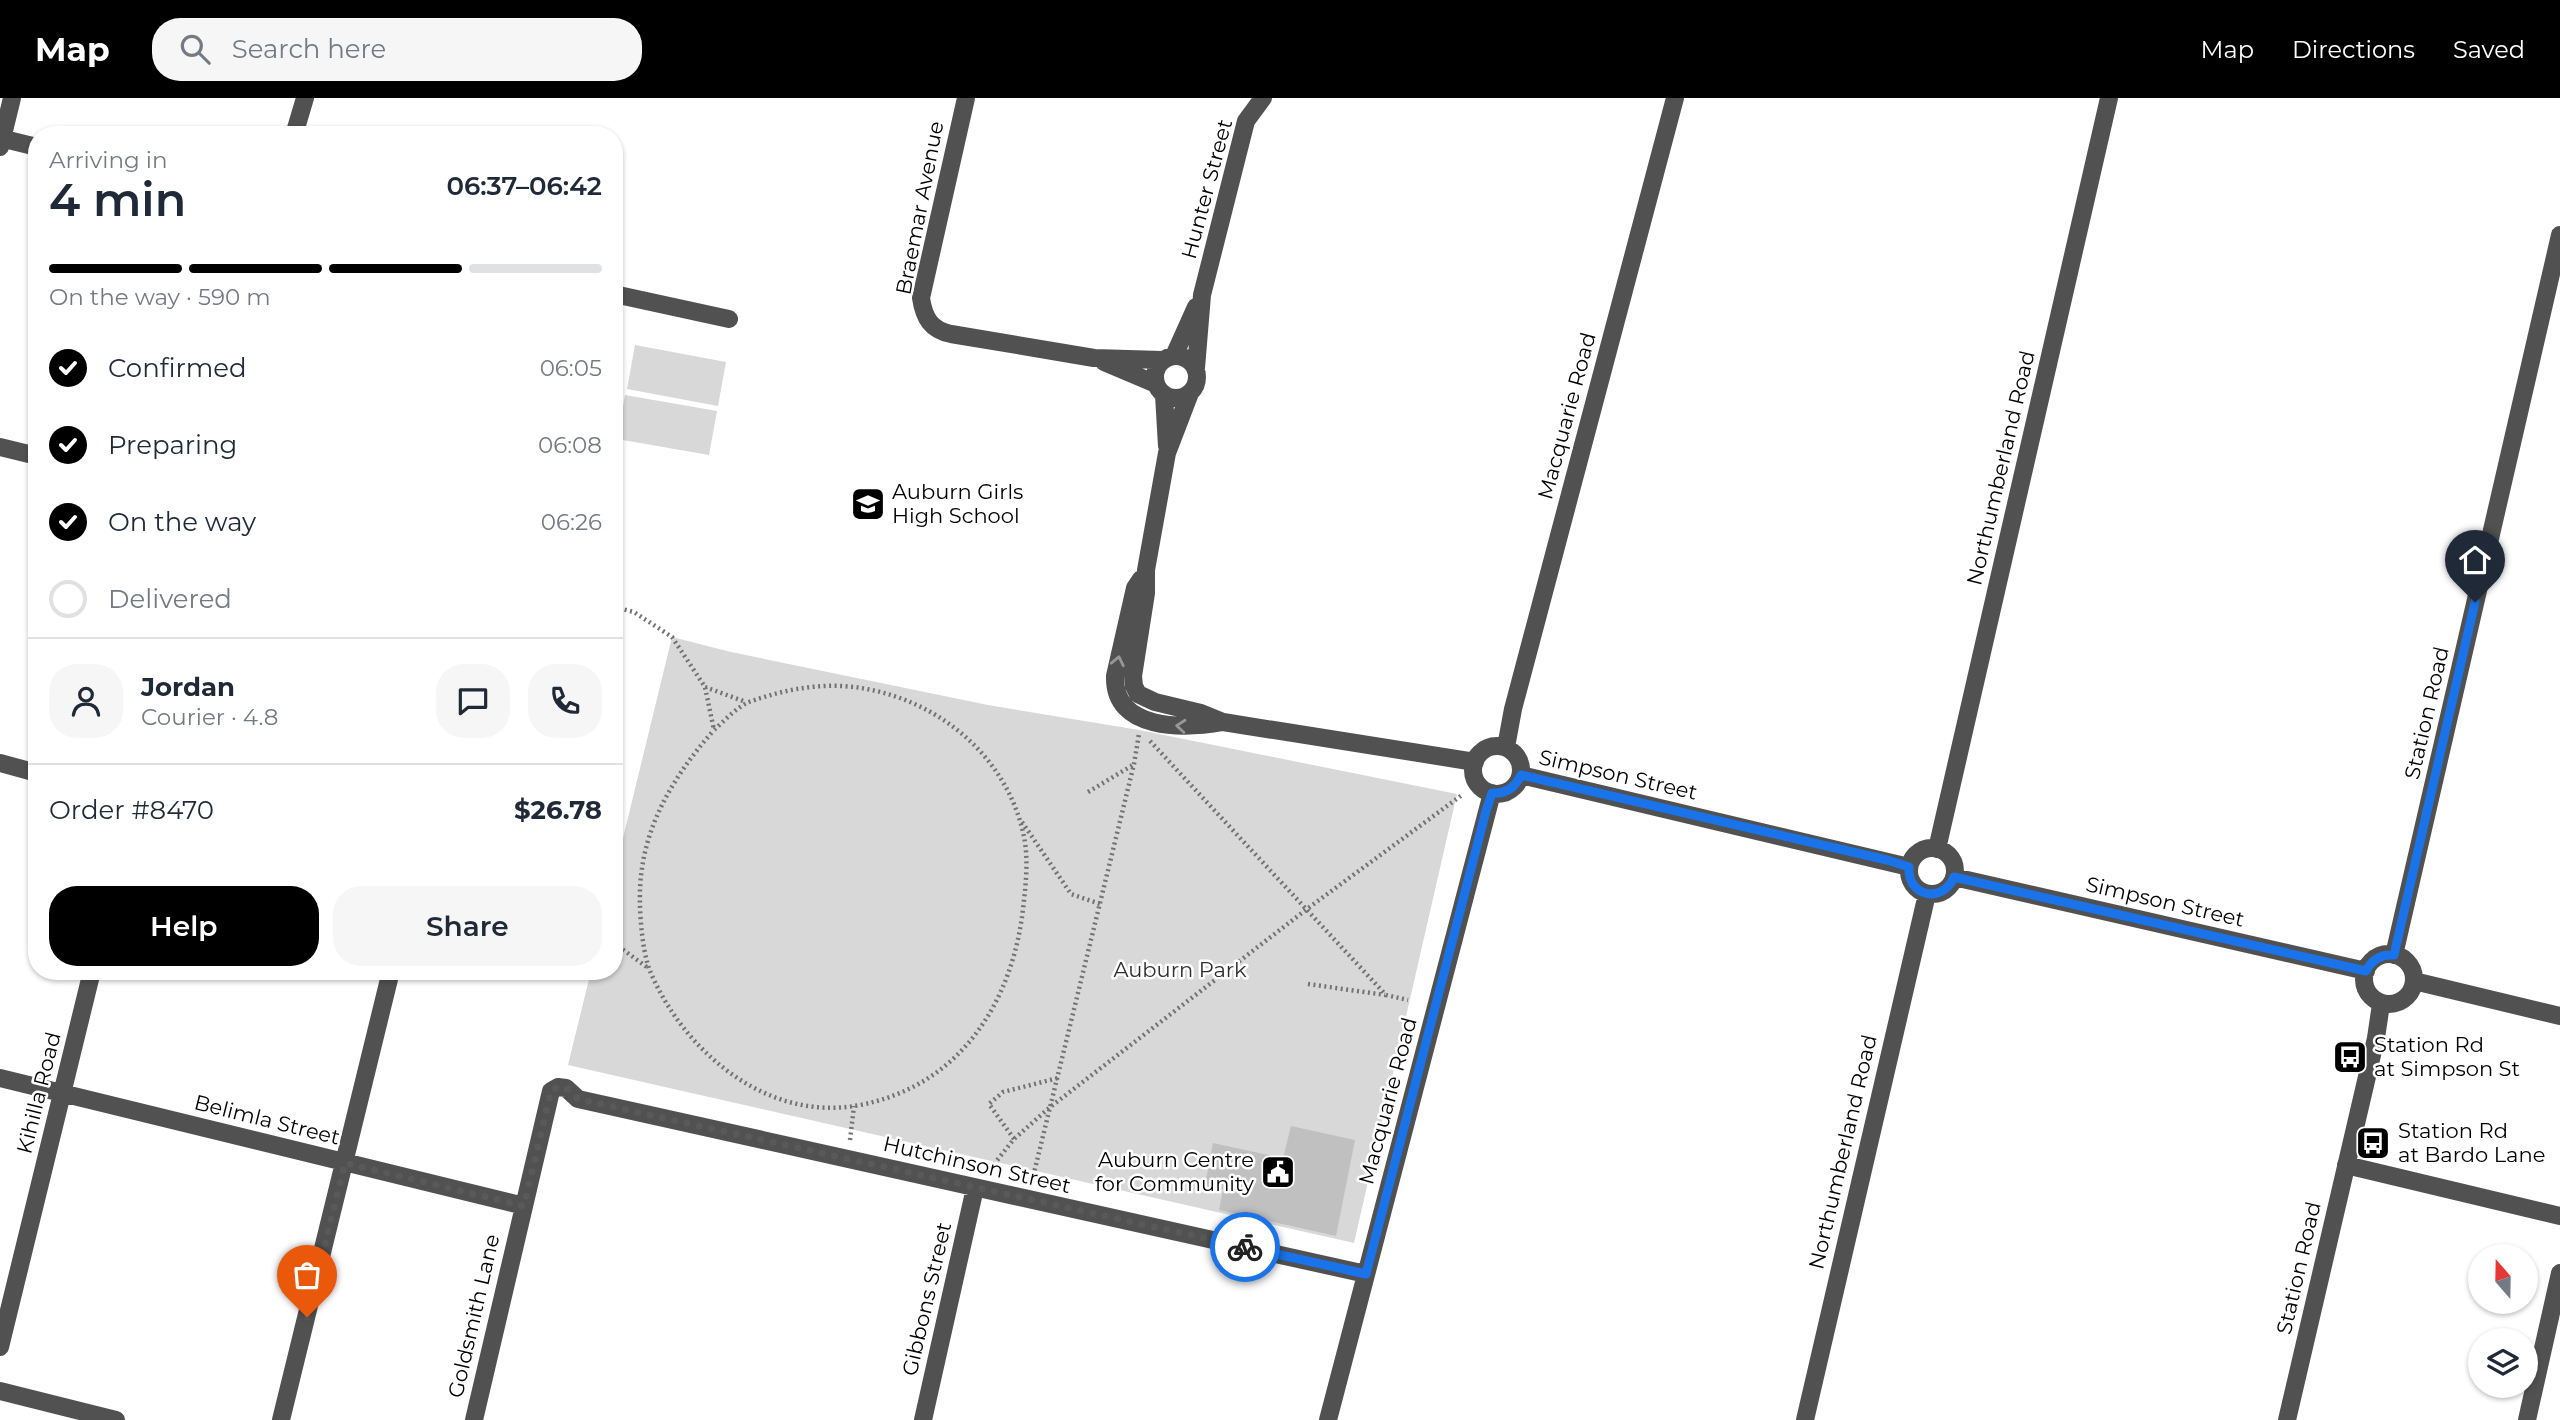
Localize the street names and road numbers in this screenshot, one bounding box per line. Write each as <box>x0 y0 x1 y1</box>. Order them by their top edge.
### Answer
street label: Hunter Street <box>1176 116 1237 261</box>
street label: Braemar Avenue <box>890 119 949 297</box>
street label: Macquarie Road <box>1532 330 1601 502</box>
street label: Northumberland Road <box>1961 348 2040 588</box>
street label: Station Road <box>2399 644 2454 782</box>
street label: Simpson Street <box>1537 744 1700 805</box>
street label: Simpson Street <box>2084 871 2247 932</box>
street label: Macquarie Road <box>1353 1015 1422 1187</box>
street label: Kihilla Road <box>11 1029 66 1156</box>
street label: Northumberland Road <box>1803 1032 1882 1272</box>
street label: Belimla Street <box>192 1089 343 1150</box>
street label: Hutchinson Street <box>881 1131 1073 1198</box>
street label: Station Road <box>2271 1199 2326 1337</box>
street label: Gibbons Street <box>897 1220 956 1378</box>
street label: Goldsmith Lane <box>443 1232 504 1400</box>

